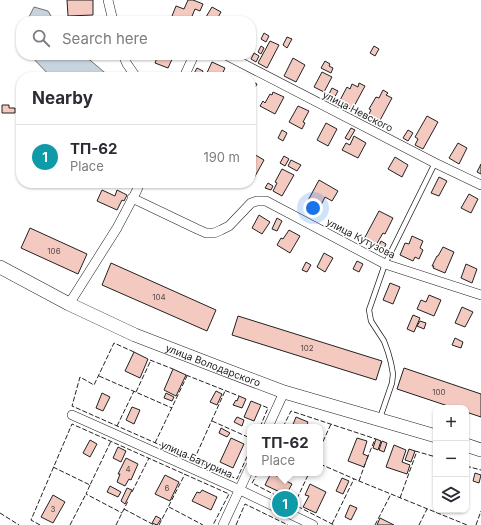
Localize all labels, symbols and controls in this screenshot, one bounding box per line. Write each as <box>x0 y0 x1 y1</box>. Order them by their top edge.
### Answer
search box <box>16 16 256 60</box>
icon: search <box>30 27 52 49</box>
text: Search here <box>62 29 148 48</box>
text: Nearby <box>32 88 93 108</box>
street label: улица Невского <box>321 88 395 134</box>
text: ТП-62 <box>70 139 117 158</box>
text: 1 <box>42 149 48 165</box>
text: 190 m <box>203 149 240 165</box>
text: Place <box>70 158 104 174</box>
your location <box>303 198 323 218</box>
street label: улица Кутузова <box>325 215 397 261</box>
house number: 106 <box>47 246 61 256</box>
house number: 104 <box>152 292 166 302</box>
street label: улица Володарского <box>164 341 262 389</box>
house number: 102 <box>300 343 314 353</box>
house number: 100 <box>432 387 446 397</box>
map controls <box>433 405 469 513</box>
button: + <box>433 405 469 441</box>
popup <box>247 424 323 476</box>
text: ТП-62 <box>261 433 309 452</box>
street label: улица Батурина <box>159 438 235 480</box>
button: − <box>433 441 469 477</box>
text: Place <box>261 452 295 468</box>
house number: 4 <box>125 464 131 474</box>
button: layers <box>433 477 469 513</box>
house number: 6 <box>165 483 170 493</box>
pin: 1 <box>272 489 298 519</box>
house number: 3 <box>51 504 56 514</box>

